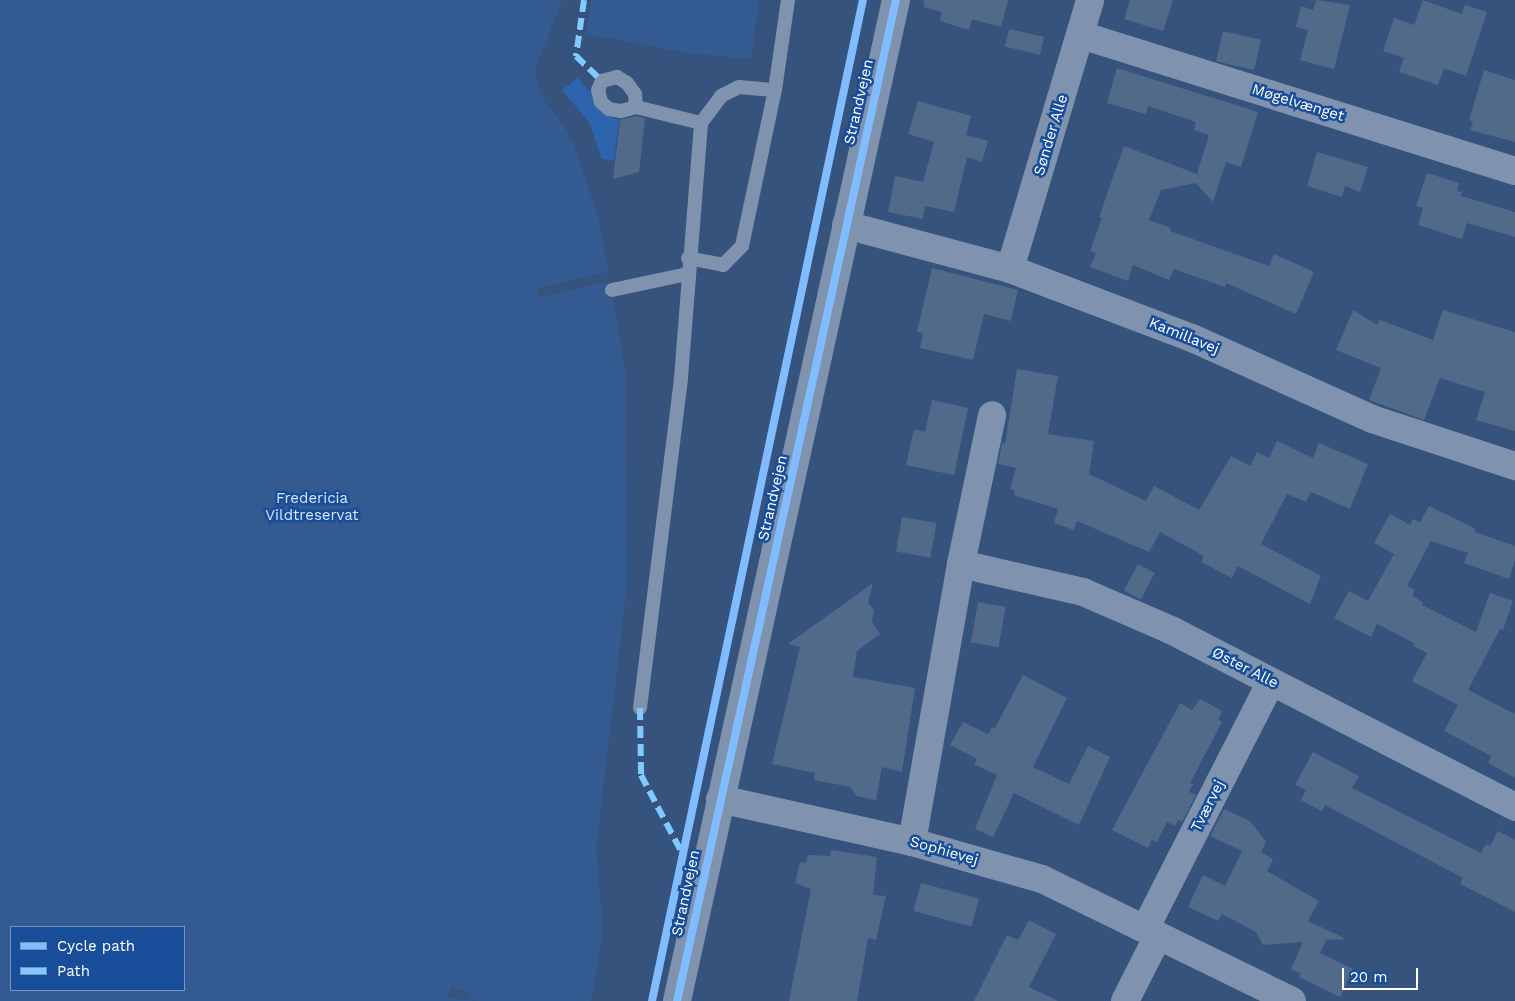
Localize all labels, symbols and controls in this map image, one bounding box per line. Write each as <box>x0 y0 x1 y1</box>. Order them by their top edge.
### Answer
street label: Strandvejen <box>840 57 878 147</box>
street label: Møgelvænget <box>1250 80 1346 126</box>
street label: Sønder Alle <box>1030 92 1072 178</box>
street label: Kamillavej <box>1146 314 1222 358</box>
street label: Strandvejen <box>754 453 792 543</box>
park label: Fredericia Vildtreservat <box>265 489 359 524</box>
street label: Øster Alle <box>1208 643 1282 693</box>
street label: Tværvej <box>1187 777 1229 835</box>
street label: Sophievej <box>908 833 980 869</box>
street label: Strandvejen <box>668 848 704 938</box>
legend <box>10 926 185 991</box>
text: Cycle path <box>57 937 135 955</box>
scale bar <box>1345 958 1421 990</box>
text: Path <box>57 962 90 980</box>
text: 20 m <box>1350 968 1388 986</box>

